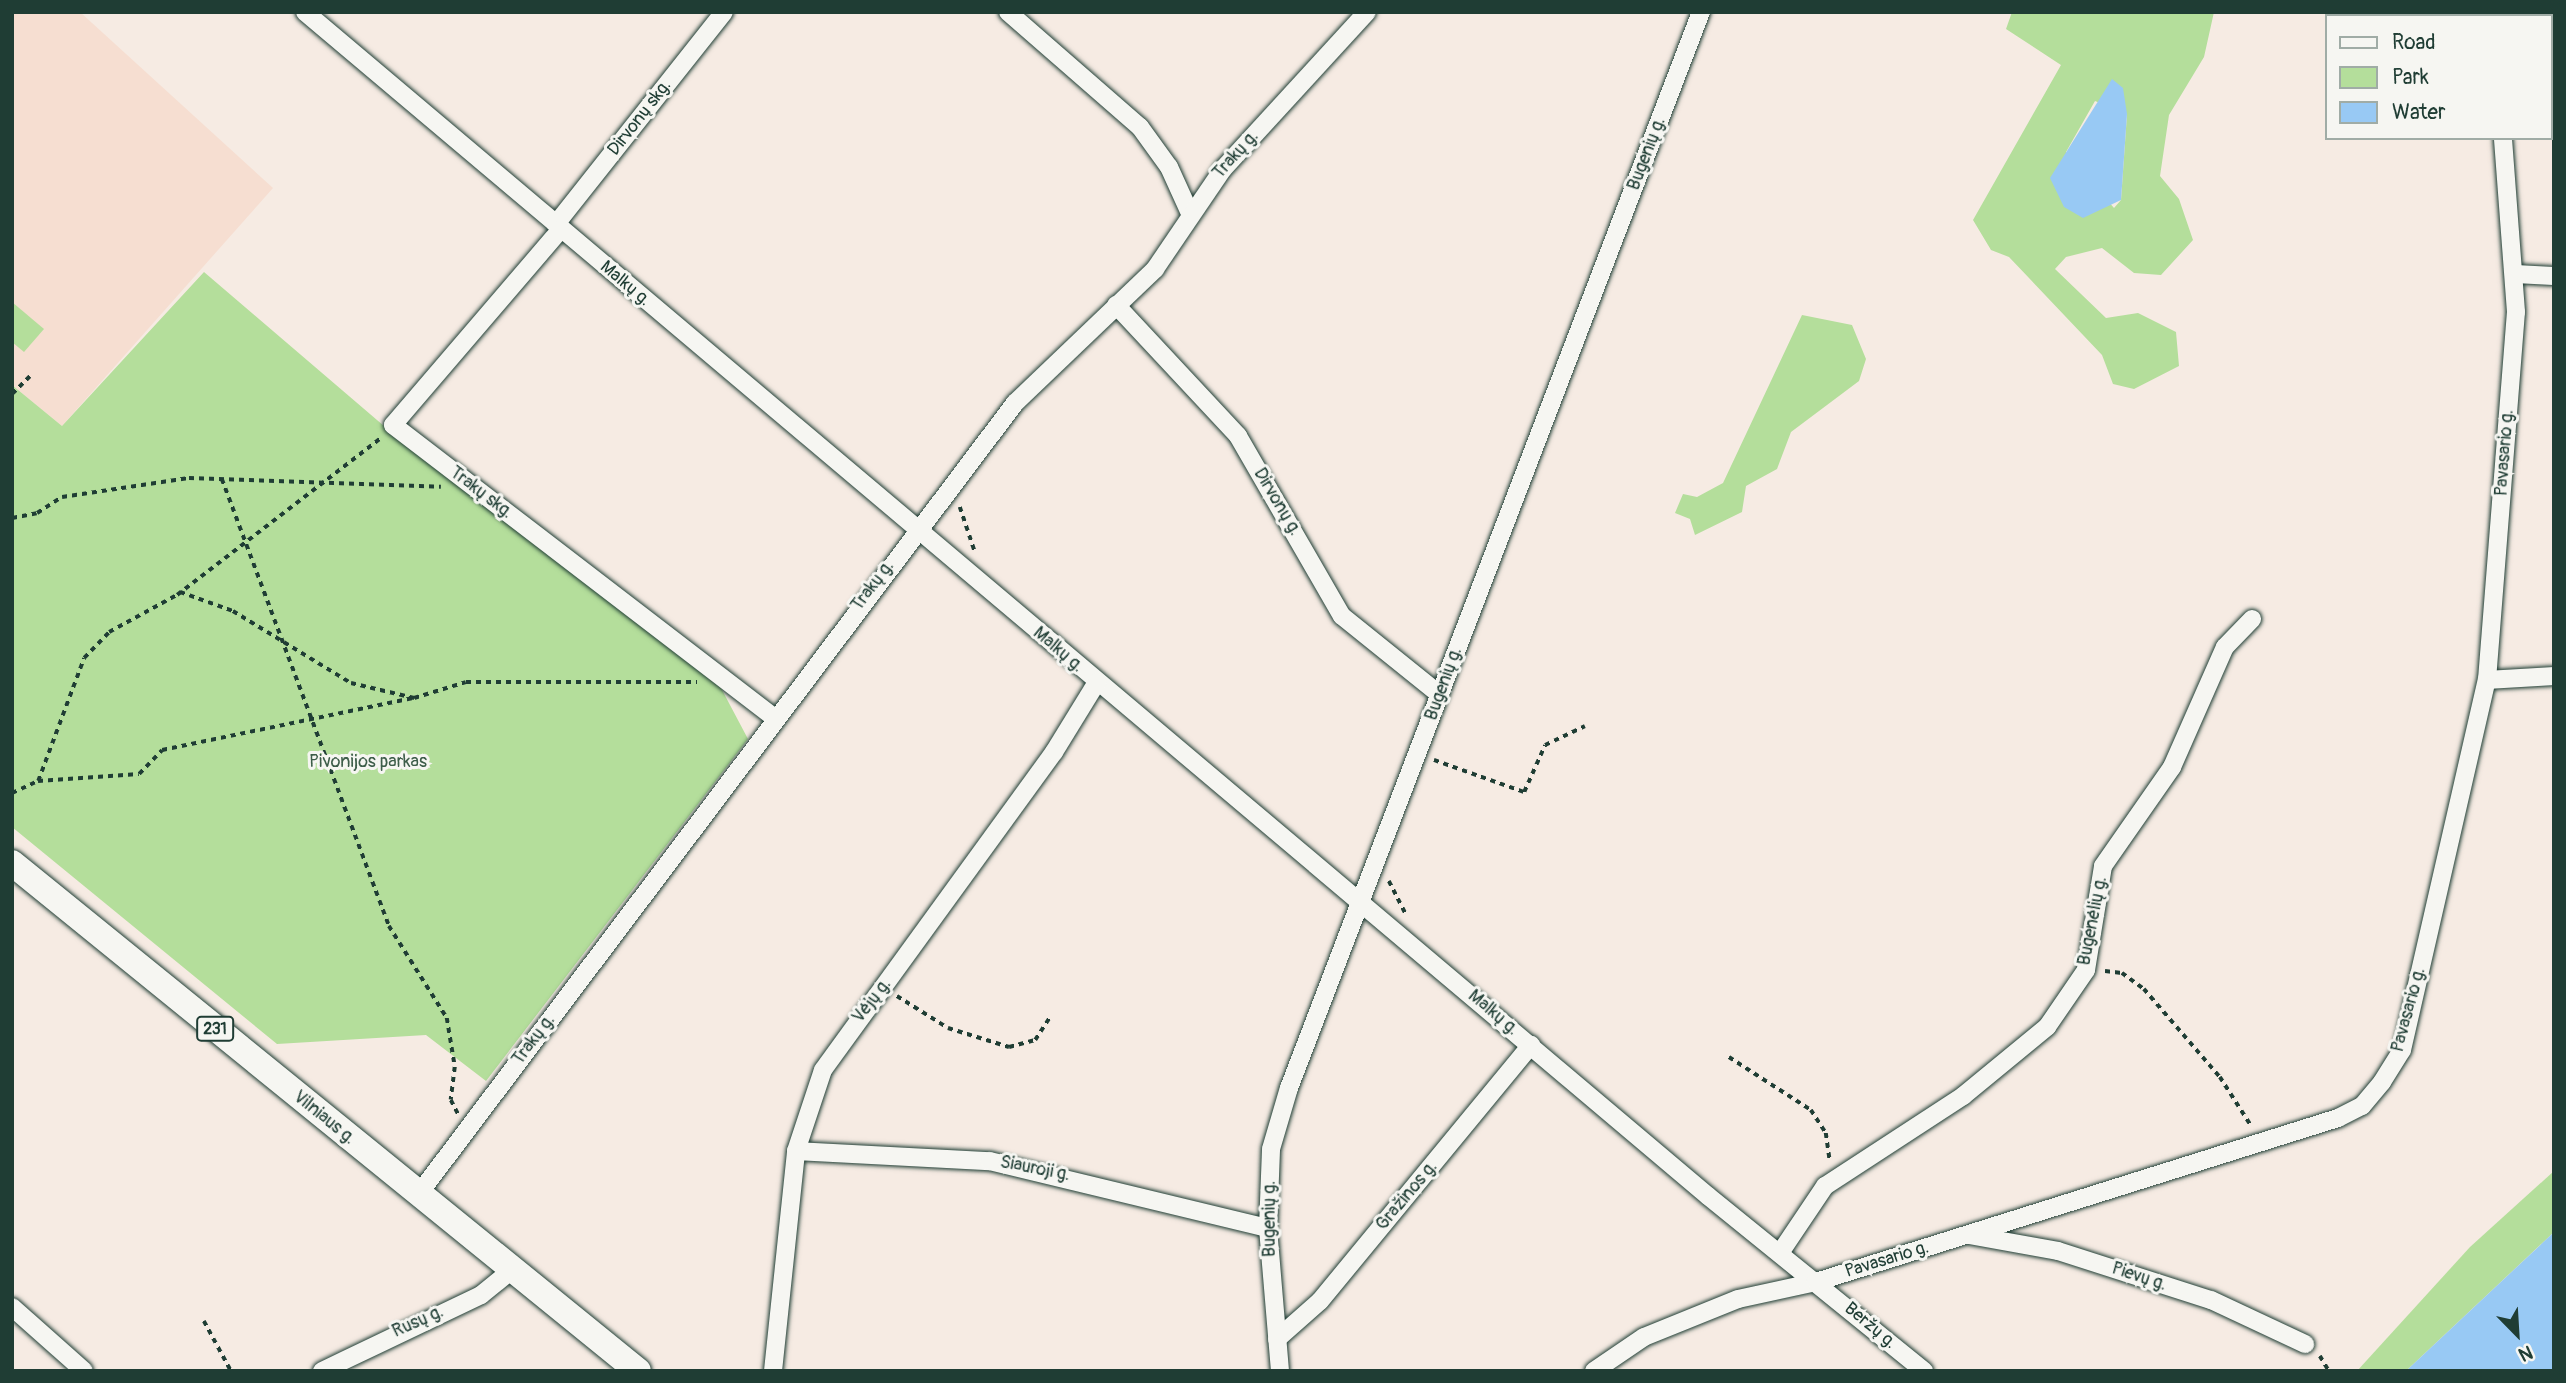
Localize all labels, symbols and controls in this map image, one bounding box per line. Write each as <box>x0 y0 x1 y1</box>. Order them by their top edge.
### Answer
legend <box>2324 14 2552 140</box>
text: Road <box>2392 29 2436 56</box>
text: Park <box>2392 64 2429 91</box>
street label: Dirvonų skg. <box>604 76 676 160</box>
text: Water <box>2392 99 2445 126</box>
street label: Bugenių g. <box>1623 114 1671 194</box>
street label: Trakų g. <box>1209 126 1263 184</box>
street label: Malkų g. <box>595 257 655 311</box>
street label: Pavasario g. <box>2491 409 2519 497</box>
street label: Trakų skg. <box>445 462 517 524</box>
street label: Dirvonų g. <box>1248 464 1306 540</box>
street label: Trakų g. <box>847 556 899 616</box>
street label: Malkų g. <box>1028 623 1088 677</box>
street label: Bugenių g. <box>1421 644 1467 724</box>
park label: Pivonijos parkas <box>309 751 427 773</box>
street label: Bugenėlių g. <box>2074 875 2112 967</box>
street label: Pavasario g. <box>2387 965 2431 1055</box>
street label: Vėjų g. <box>848 974 896 1028</box>
street label: Malkų g. <box>1463 986 1523 1040</box>
street label: Trakų g. <box>508 1010 560 1070</box>
road number: 231 <box>196 1016 234 1042</box>
street label: Vilniaus g. <box>289 1086 359 1150</box>
street label: Siauroji g. <box>998 1152 1072 1186</box>
street label: Gražinos g. <box>1372 1157 1442 1235</box>
street label: Bugenių g. <box>1259 1181 1281 1257</box>
street label: Pavasario g. <box>1842 1237 1932 1283</box>
street label: Pievų g. <box>2109 1258 2169 1296</box>
street label: Beržų g. <box>1840 1298 1900 1354</box>
north arrow <box>2482 1299 2552 1369</box>
street label: Rusų g. <box>389 1301 447 1343</box>
text: N <box>2515 1340 2536 1367</box>

